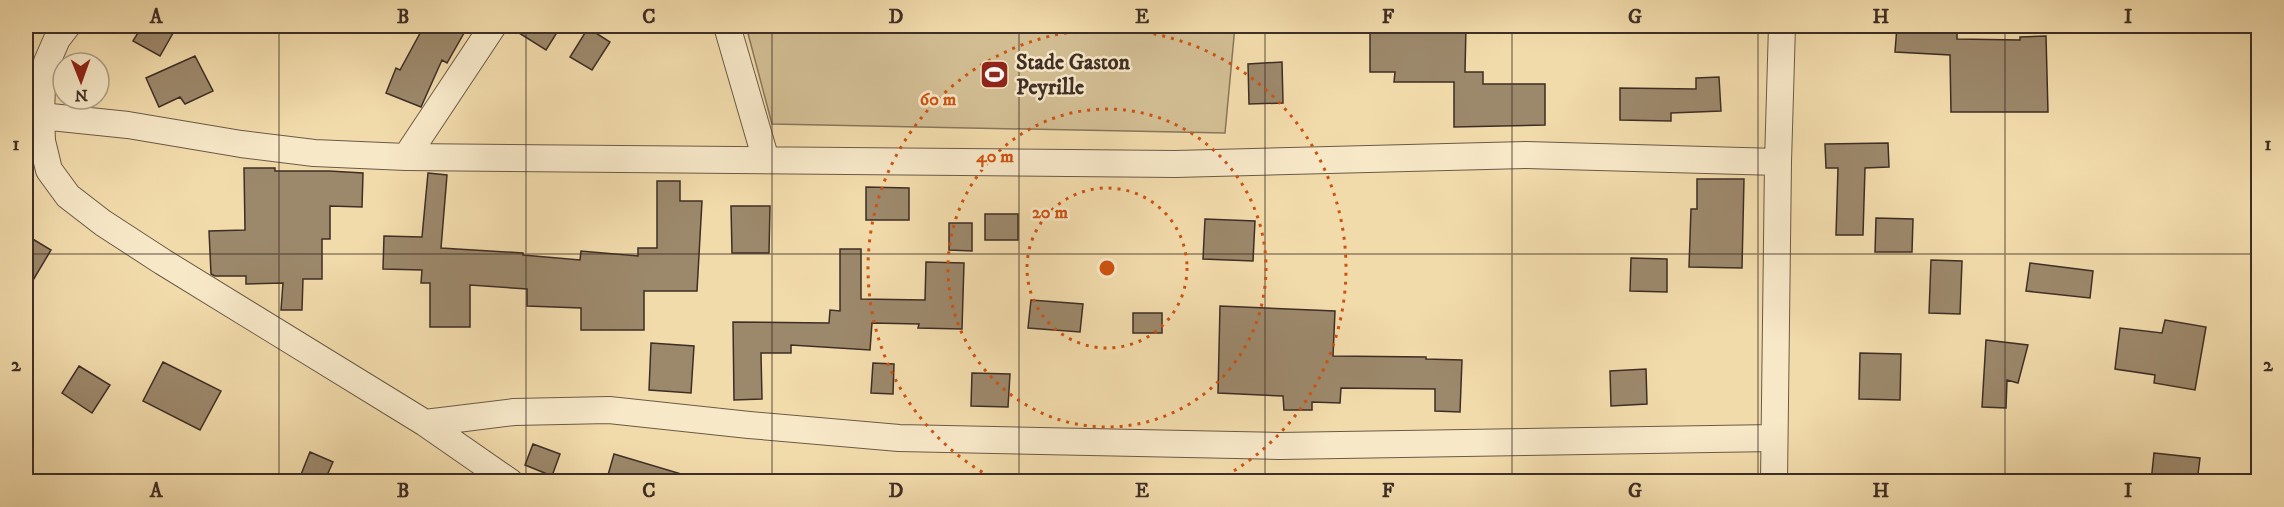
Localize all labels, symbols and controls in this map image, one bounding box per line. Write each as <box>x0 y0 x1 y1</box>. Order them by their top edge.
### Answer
text: A <box>149 5 164 30</box>
text: B <box>397 5 409 30</box>
text: C <box>642 5 656 30</box>
text: D <box>889 5 904 30</box>
text: E <box>1135 5 1149 30</box>
text: F <box>1382 5 1395 30</box>
text: G <box>1628 5 1642 30</box>
text: H <box>1873 5 1890 30</box>
text: I <box>2124 5 2132 30</box>
place label: Stade Gaston Peyrille <box>1016 49 1131 101</box>
north arrow <box>51 51 111 111</box>
sports icon: Stade Gaston Peyrille <box>979 59 1011 91</box>
text: N <box>75 85 88 105</box>
text: 60 m <box>920 89 957 111</box>
text: 1 <box>12 132 20 157</box>
text: 1 <box>2264 132 2272 157</box>
text: 40 m <box>975 146 1014 168</box>
text: 20 m <box>1032 202 1068 224</box>
centre of rings <box>1097 258 1117 278</box>
text: 2 <box>11 353 22 378</box>
text: 2 <box>2263 353 2274 378</box>
text: A <box>149 479 164 504</box>
text: B <box>397 479 409 504</box>
text: C <box>642 479 656 504</box>
text: D <box>889 479 904 504</box>
text: E <box>1135 479 1149 504</box>
text: F <box>1382 479 1395 504</box>
text: G <box>1628 479 1642 504</box>
text: H <box>1873 479 1890 504</box>
text: I <box>2124 479 2132 504</box>

